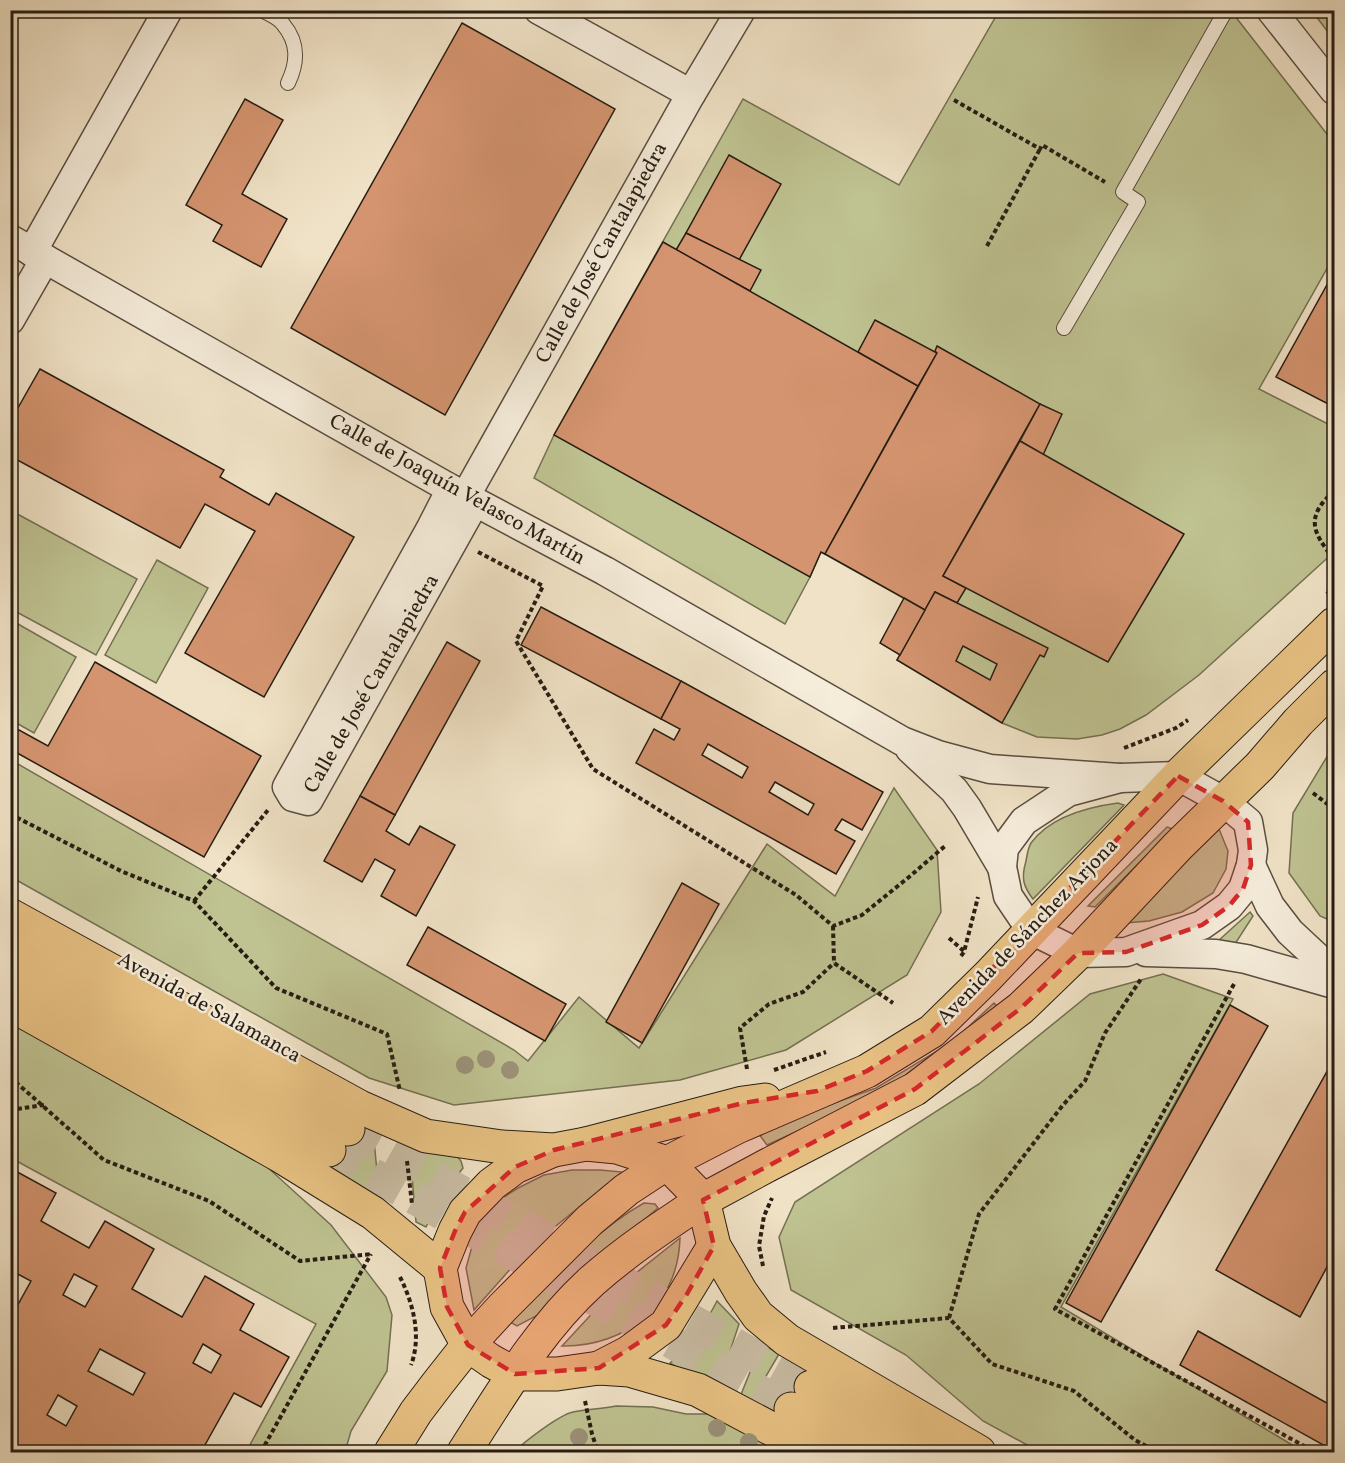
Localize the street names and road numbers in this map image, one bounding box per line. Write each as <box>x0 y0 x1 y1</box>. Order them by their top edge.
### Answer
street label: Calle de José Cantalapiedra <box>529 137 675 369</box>
street label: Calle de Joaquín Velasco Martín <box>324 407 590 573</box>
street label: Calle de José Cantalapiedra <box>297 569 447 799</box>
street label: Avenida de Sánchez Arjona <box>931 832 1125 1032</box>
street label: Avenida de Salamanca <box>112 945 306 1071</box>

